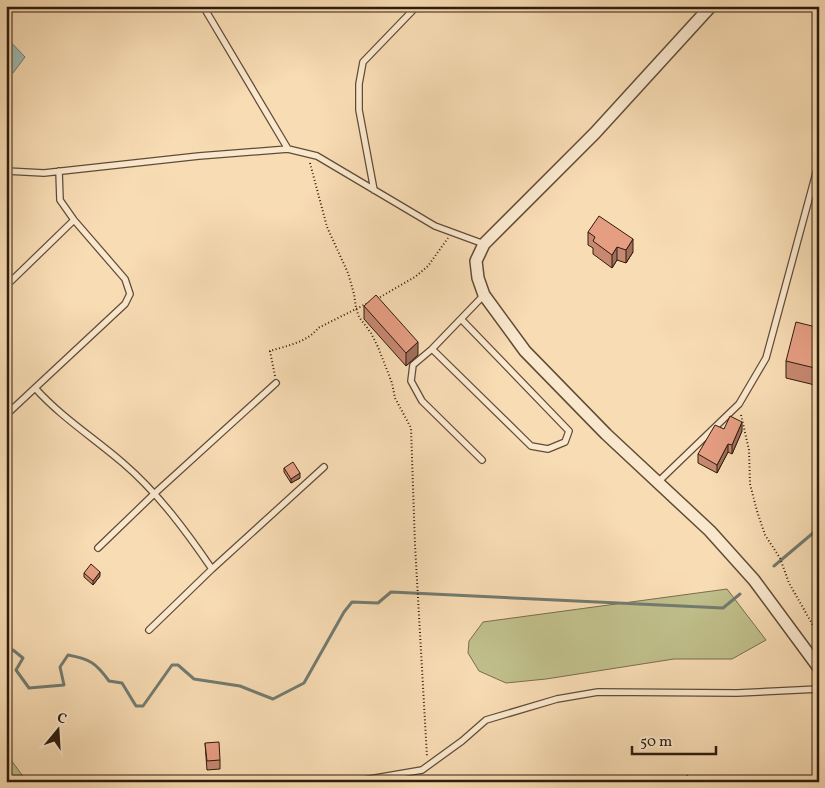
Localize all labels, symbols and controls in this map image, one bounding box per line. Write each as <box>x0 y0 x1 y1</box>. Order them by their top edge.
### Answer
north arrow <box>32 706 82 756</box>
text: С <box>54 709 69 729</box>
scale bar <box>632 723 716 755</box>
text: 50 m <box>640 732 672 753</box>

